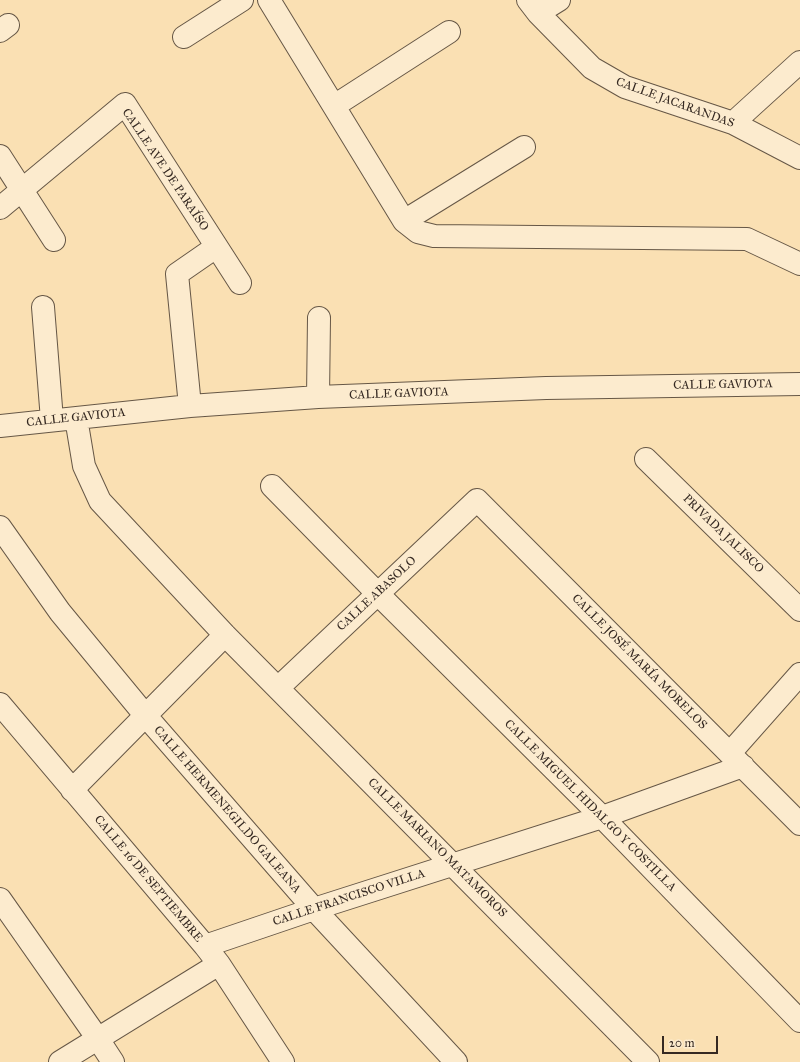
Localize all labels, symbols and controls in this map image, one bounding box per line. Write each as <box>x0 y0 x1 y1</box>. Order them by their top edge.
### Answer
street label: CALLE JACARANDAS <box>614 75 736 131</box>
street label: CALLE AVE DE PARAÍSO <box>119 106 211 234</box>
street label: CALLE GAVIOTA <box>673 377 773 393</box>
street label: CALLE GAVIOTA <box>349 385 449 403</box>
street label: CALLE GAVIOTA <box>26 406 126 430</box>
street label: PRIVADA JALISCO <box>679 492 767 576</box>
street label: CALLE ABASOLO <box>334 554 420 634</box>
street label: CALLE JOSÉ MARÍA MORELOS <box>569 592 709 732</box>
street label: CALLE MIGUEL HIDALGO Y COSTILLA <box>501 717 679 895</box>
street label: CALLE HERMENEGILDO GALEANA <box>150 723 304 897</box>
street label: CALLE MARIANO MATAMOROS <box>364 775 510 921</box>
street label: CALLE 16 DE SEPTIEMBRE <box>91 813 205 945</box>
street label: CALLE FRANCISCO VILLA <box>271 867 427 929</box>
scale bar <box>664 1028 720 1054</box>
text: 20 m <box>669 1036 695 1050</box>

